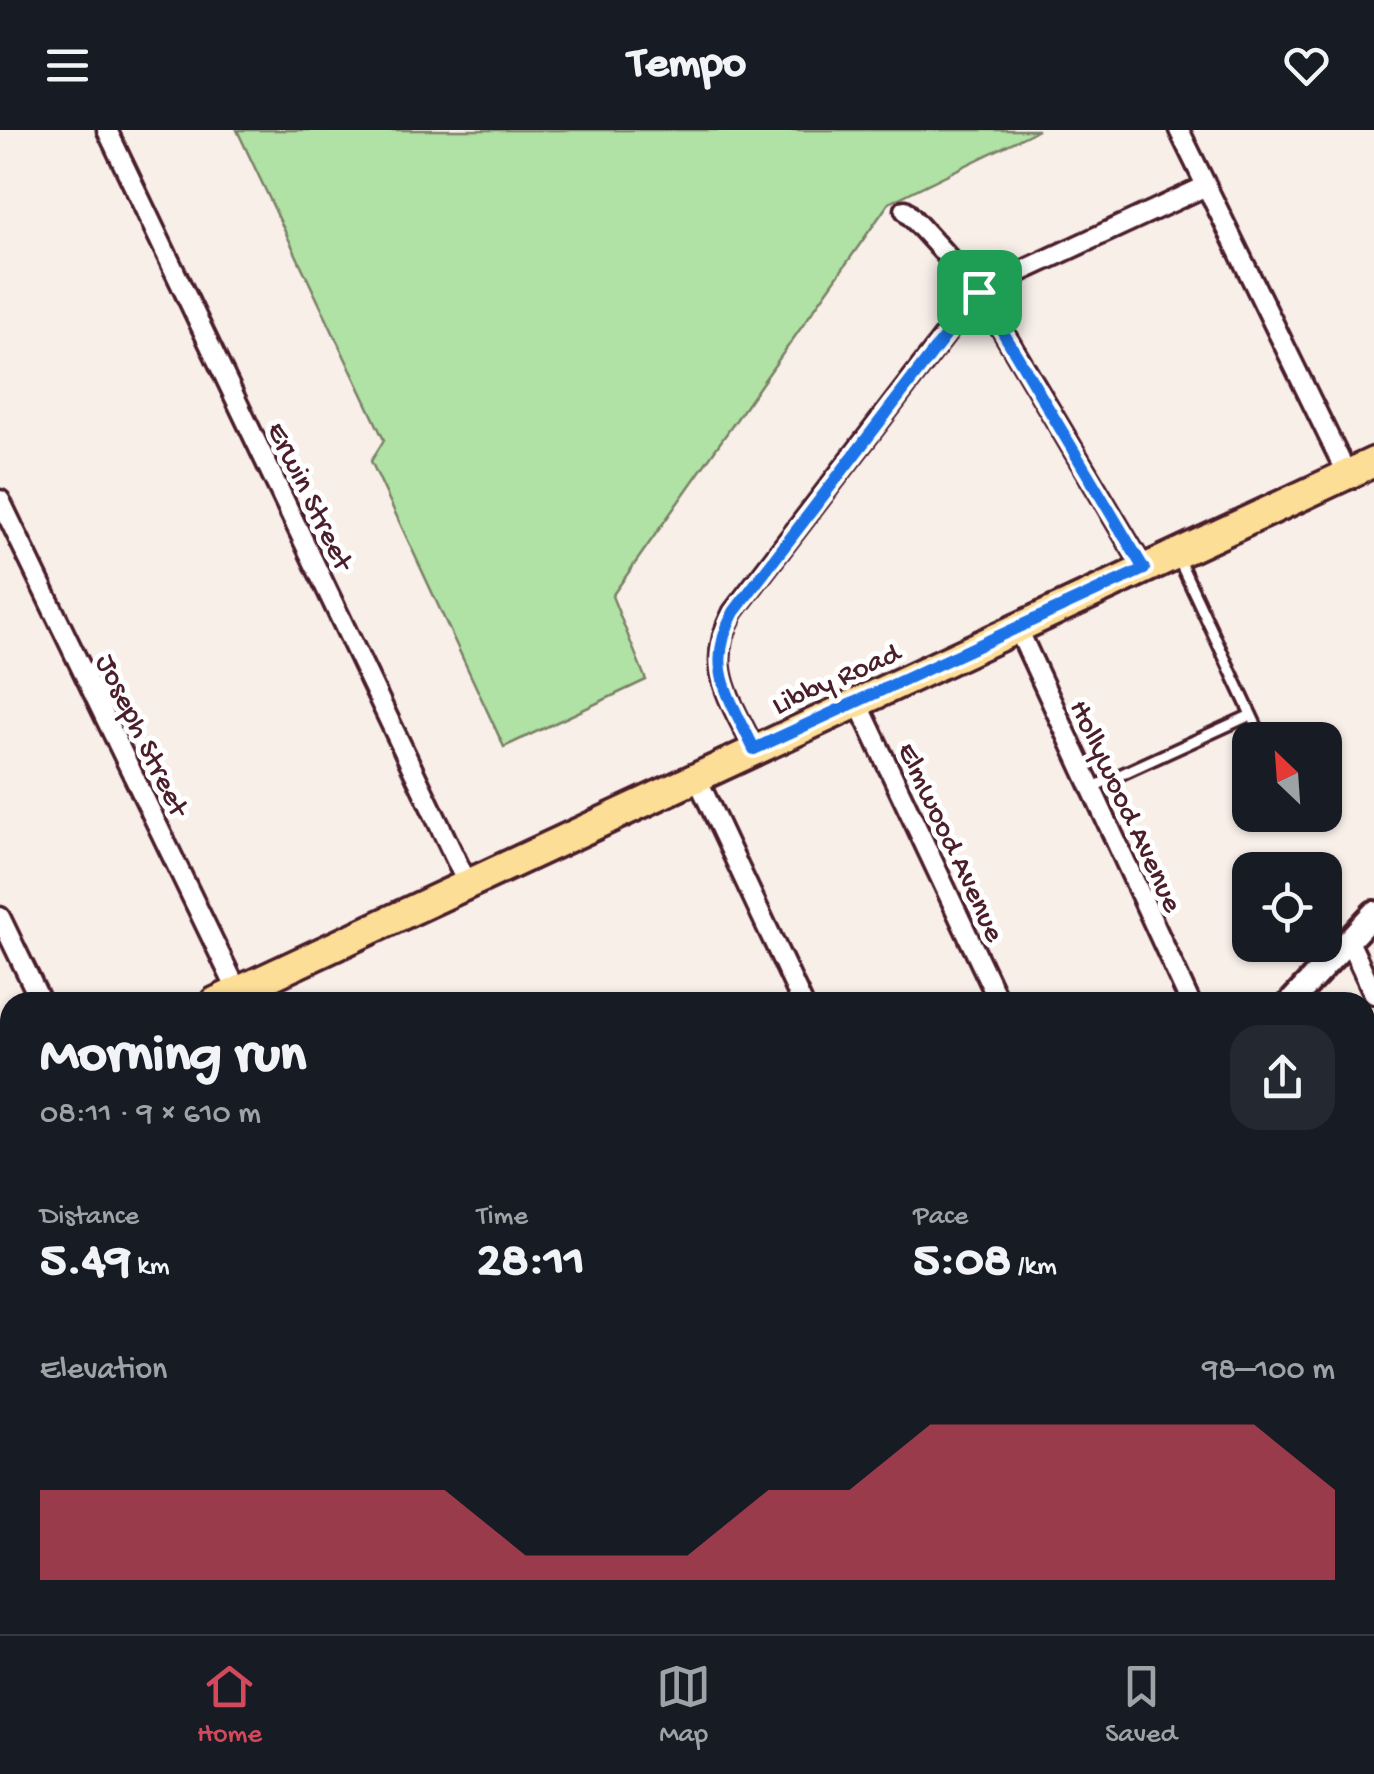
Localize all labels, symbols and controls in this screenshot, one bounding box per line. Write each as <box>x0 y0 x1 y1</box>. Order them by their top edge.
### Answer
icon: menu <box>40 38 95 93</box>
icon: heart <box>1279 38 1334 93</box>
text: Tempo <box>628 39 746 92</box>
pin <box>937 250 1022 335</box>
icon: arrive <box>952 265 1007 320</box>
street label: Erwin Street <box>257 417 360 579</box>
street label: Libby Road <box>767 636 909 725</box>
street label: Joseph Street <box>86 649 195 825</box>
street label: Hollywood Avenue <box>1059 695 1189 919</box>
north arrow <box>1232 722 1342 832</box>
map controls <box>1232 722 1342 962</box>
street label: Elmwood Avenue <box>887 738 1011 949</box>
button: locate <box>1232 852 1342 962</box>
button: share <box>1230 1025 1335 1130</box>
text: Morning run <box>40 1026 306 1090</box>
text: 08:11 · 9 × 610 m <box>40 1096 261 1134</box>
text: Distance <box>40 1201 139 1234</box>
text: Time <box>477 1201 528 1234</box>
text: Pace <box>913 1201 968 1234</box>
text: 5.49 <box>40 1234 131 1293</box>
text: 28:11 <box>477 1234 585 1293</box>
text: 5:08 <box>913 1234 1011 1293</box>
text: km <box>131 1251 170 1284</box>
text: /km <box>1011 1251 1057 1284</box>
text: Elevation <box>40 1352 167 1390</box>
text: 98–100 m <box>1202 1352 1335 1390</box>
tab: Home <box>197 1659 262 1752</box>
tab: Map <box>656 1659 711 1752</box>
tab: Saved <box>1105 1659 1177 1752</box>

